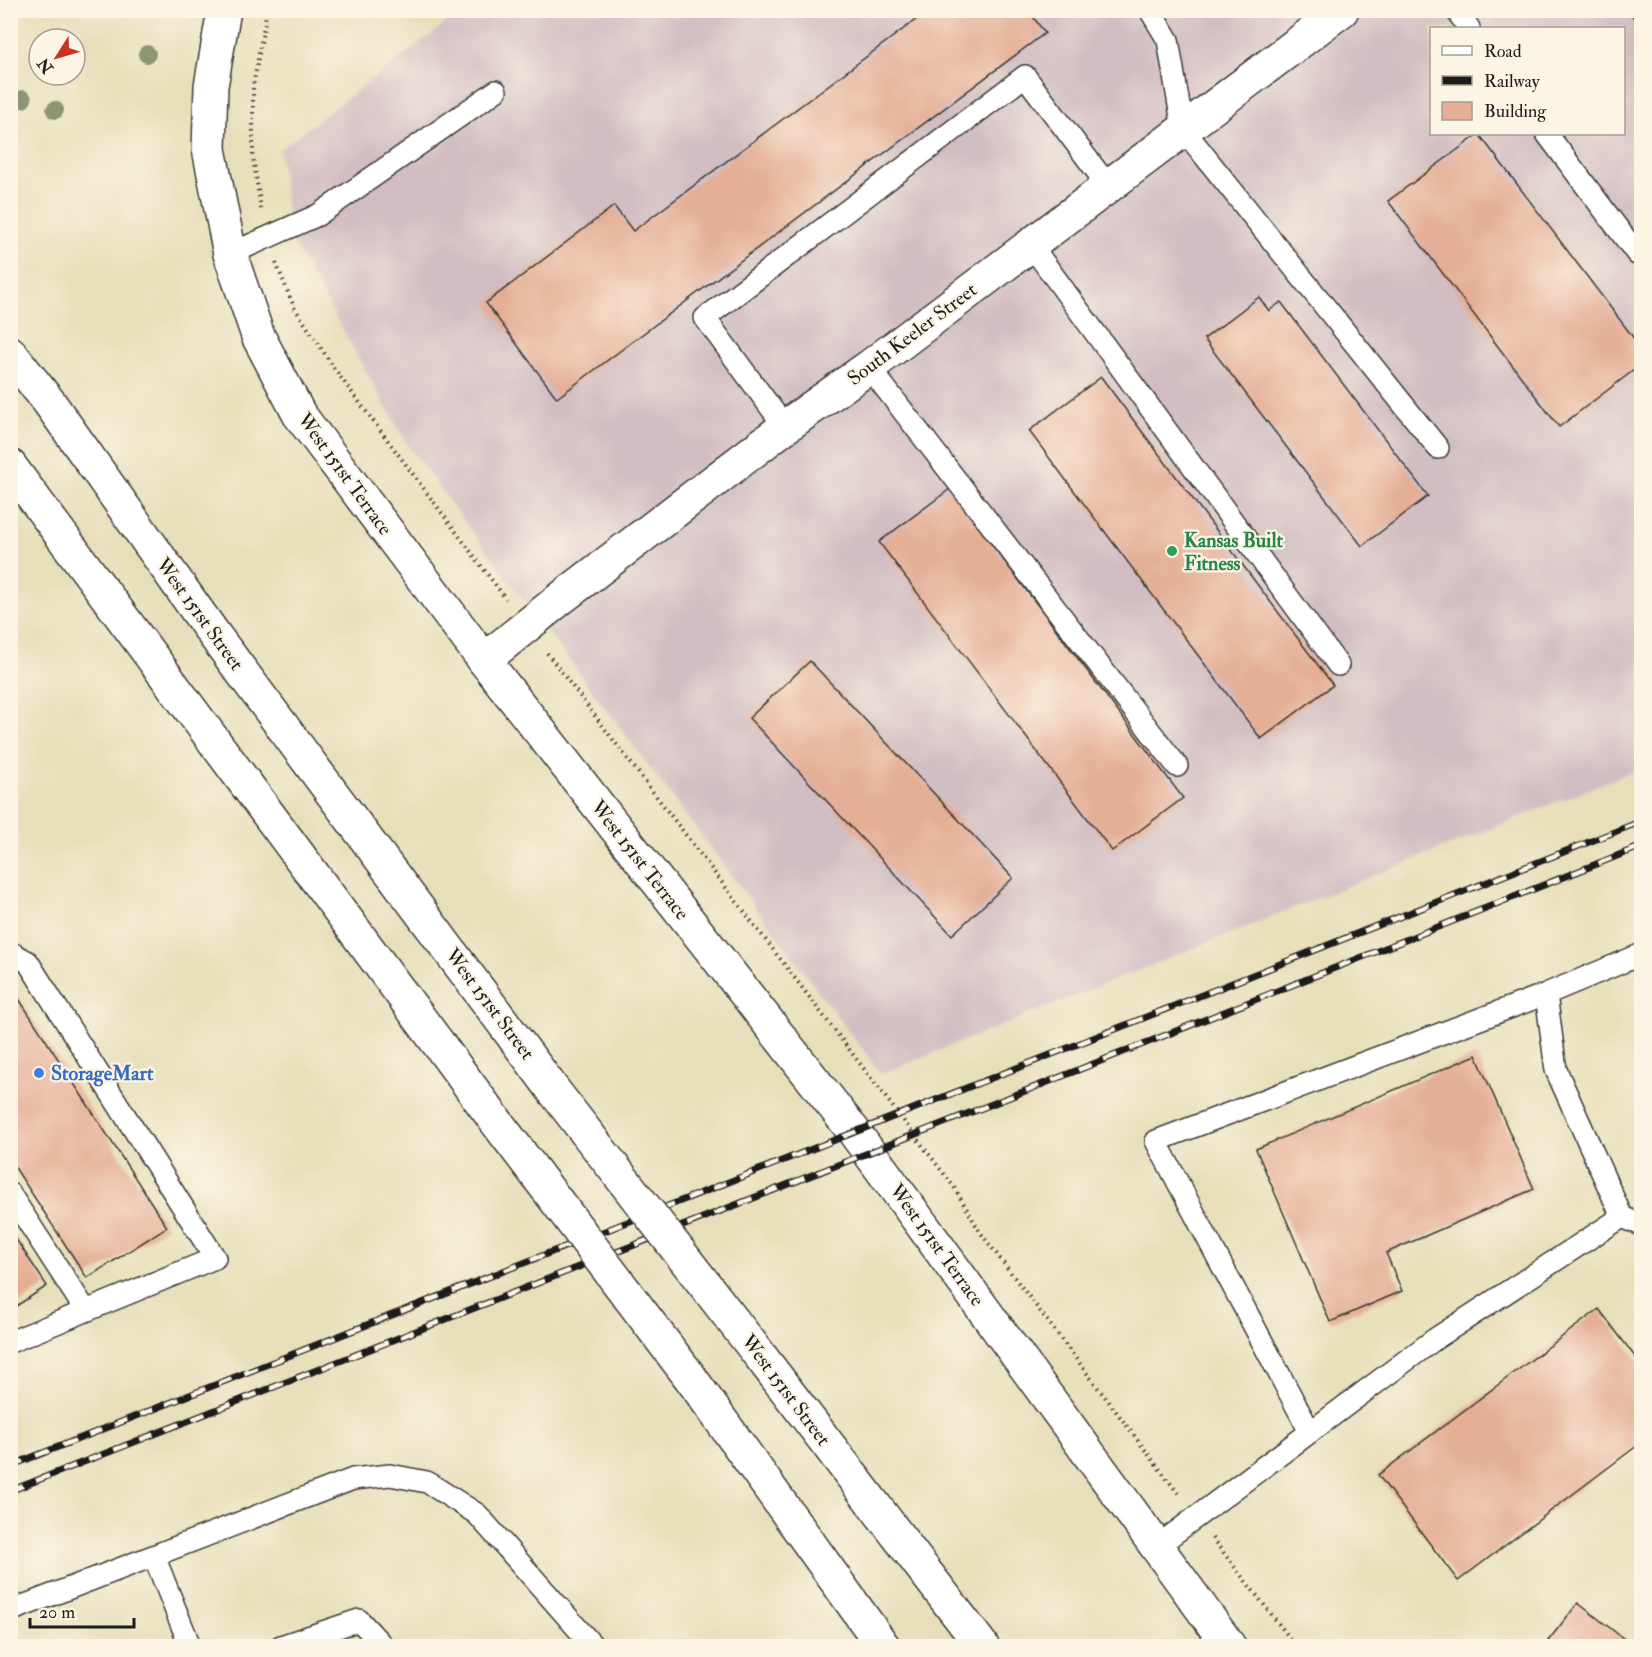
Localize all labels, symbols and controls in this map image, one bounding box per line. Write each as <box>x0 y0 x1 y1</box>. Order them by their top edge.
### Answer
north arrow <box>27 27 87 87</box>
legend <box>1430 27 1625 135</box>
text: Road <box>1484 40 1522 63</box>
text: N <box>33 53 59 78</box>
text: Railway <box>1484 70 1541 93</box>
text: Building <box>1484 100 1547 123</box>
street label: South Keeler Street <box>842 277 982 391</box>
street label: West 151st Terrace <box>292 407 398 540</box>
place label: Kansas Built Fitness <box>1184 528 1283 576</box>
marker: Kansas Built Fitness <box>1165 544 1179 558</box>
street label: West 151st Street <box>150 552 250 676</box>
street label: West 151st Terrace <box>585 794 695 925</box>
street label: West 151st Street <box>439 942 540 1065</box>
place label: StorageMart <box>51 1061 154 1087</box>
marker: StorageMart <box>32 1066 46 1080</box>
street label: West 151st Terrace <box>884 1178 990 1311</box>
street label: West 151st Street <box>735 1328 836 1451</box>
scale bar <box>30 1591 134 1629</box>
text: 20 m <box>39 1601 75 1624</box>

